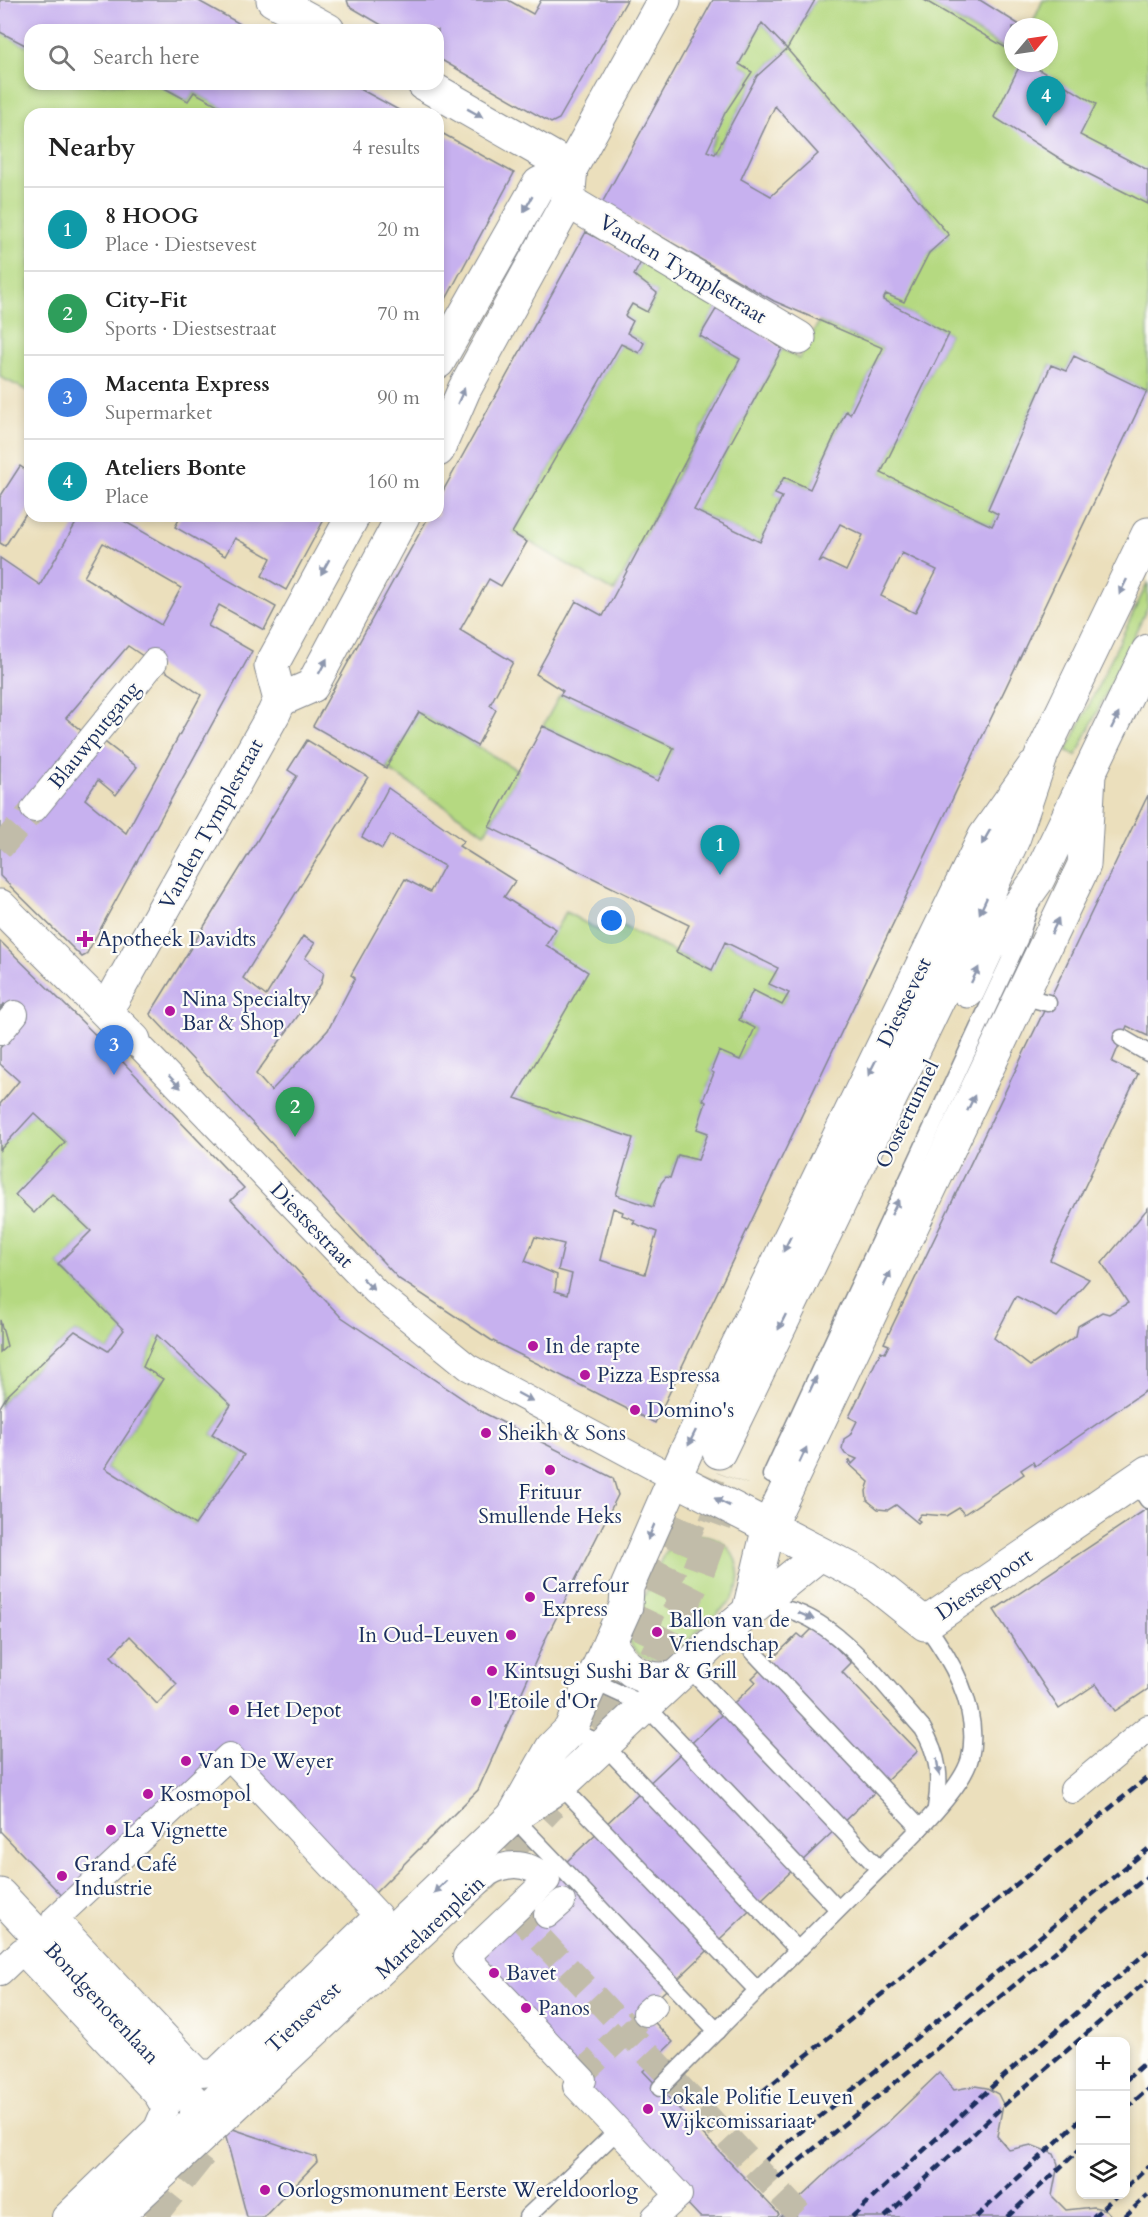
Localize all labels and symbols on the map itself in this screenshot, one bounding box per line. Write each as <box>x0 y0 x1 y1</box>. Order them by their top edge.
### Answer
north arrow <box>1004 18 1058 72</box>
pin: 4 <box>1026 76 1066 126</box>
one-way arrow <box>466 108 483 118</box>
one-way arrow <box>523 196 533 213</box>
street label: Vanden Tymplestraat <box>593 208 772 331</box>
one-way arrow <box>457 387 466 404</box>
one-way arrow <box>320 559 330 576</box>
one-way arrow <box>1118 578 1127 595</box>
one-way arrow <box>318 657 328 674</box>
street label: Blauwputgang <box>42 675 147 795</box>
one-way arrow <box>1110 713 1119 730</box>
street label: Vanden Tymplestraat <box>152 733 271 915</box>
pin: 1 <box>700 826 740 875</box>
one-way arrow <box>981 829 991 846</box>
one-way arrow <box>978 897 987 914</box>
your location <box>597 906 626 935</box>
one-way arrow <box>1050 918 1059 935</box>
place label: Apotheek Davidts <box>97 925 256 954</box>
marker: Apotheek Davidts <box>78 932 92 946</box>
street label: Diestsevest <box>870 952 939 1052</box>
one-way arrow <box>971 967 980 984</box>
place label: Nina Specialty Bar & Shop <box>182 985 311 1038</box>
marker: Nina Specialty Bar & Shop <box>163 1004 177 1018</box>
pin: 3 <box>94 1026 134 1075</box>
street label: Oostertunnel <box>869 1055 946 1173</box>
one-way arrow <box>868 1060 877 1077</box>
one-way arrow <box>167 1075 181 1089</box>
pin: 2 <box>276 1088 314 1137</box>
one-way arrow <box>967 1094 976 1111</box>
street label: Diestsestraat <box>263 1176 360 1275</box>
one-way arrow <box>891 1198 900 1215</box>
one-way arrow <box>782 1235 792 1252</box>
one-way arrow <box>883 1270 892 1287</box>
one-way arrow <box>360 1276 374 1290</box>
one-way arrow <box>777 1314 786 1331</box>
place label: In de rapte <box>545 1332 640 1361</box>
marker: In de rapte <box>526 1339 540 1353</box>
place label: Pizza Espressa <box>597 1361 720 1390</box>
marker: Pizza Espressa <box>578 1368 592 1382</box>
one-way arrow <box>808 1374 818 1392</box>
one-way arrow <box>516 1392 533 1402</box>
place label: Domino's <box>647 1396 734 1425</box>
marker: Domino's <box>628 1403 642 1417</box>
place label: Sheikh & Sons <box>498 1419 626 1448</box>
marker: Sheikh & Sons <box>479 1426 493 1440</box>
one-way arrow <box>688 1429 697 1446</box>
one-way arrow <box>799 1446 808 1463</box>
marker: Frituur Smullende Heks <box>543 1463 557 1477</box>
place label: Frituur Smullende Heks <box>478 1478 622 1531</box>
one-way arrow <box>713 1498 730 1507</box>
one-way arrow <box>646 1523 655 1541</box>
street label: Diestsepoort <box>930 1541 1039 1627</box>
place label: Carrefour Express <box>542 1571 629 1624</box>
marker: Carrefour Express <box>523 1590 537 1604</box>
place label: Ballon van de Vriendschap <box>669 1606 790 1659</box>
one-way arrow <box>797 1611 815 1621</box>
place label: In Oud-Leuven <box>358 1621 499 1650</box>
marker: Ballon van de Vriendschap <box>650 1625 664 1639</box>
marker: In Oud-Leuven <box>504 1628 518 1642</box>
place label: Kintsugi Sushi Bar & Grill <box>504 1657 737 1686</box>
marker: Kintsugi Sushi Bar & Grill <box>485 1664 499 1678</box>
place label: l'Etoile d'Or <box>488 1687 598 1716</box>
marker: l'Etoile d'Or <box>469 1694 483 1708</box>
place label: Het Depot <box>246 1696 341 1725</box>
marker: Het Depot <box>227 1703 241 1717</box>
place label: Van De Weyer <box>198 1747 334 1776</box>
marker: Van De Weyer <box>179 1754 193 1768</box>
one-way arrow <box>934 1758 943 1777</box>
place label: Kosmopol <box>160 1780 251 1809</box>
marker: Kosmopol <box>141 1787 155 1801</box>
place label: La Vignette <box>123 1816 228 1845</box>
marker: La Vignette <box>104 1823 118 1837</box>
place label: Grand Café Industrie <box>74 1850 177 1903</box>
marker: Grand Café Industrie <box>55 1869 69 1883</box>
street label: Martelarenplein <box>369 1869 492 1986</box>
one-way arrow <box>432 1880 447 1894</box>
street label: Bondgenotenlaan <box>38 1936 166 2071</box>
place label: Bavet <box>506 1959 557 1988</box>
marker: Bavet <box>487 1966 501 1980</box>
street label: Tiensevest <box>259 1975 348 2060</box>
place label: Panos <box>538 1994 590 2023</box>
marker: Panos <box>519 2001 533 2015</box>
place label: Lokale Politie Leuven Wijkcomissariaat <box>659 2083 854 2136</box>
marker: Lokale Politie Leuven Wijkcomissariaat <box>641 2102 655 2116</box>
place label: Oorlogsmonument Eerste Wereldoorlog <box>277 2176 638 2205</box>
marker: Oorlogsmonument Eerste Wereldoorlog <box>258 2183 272 2197</box>

